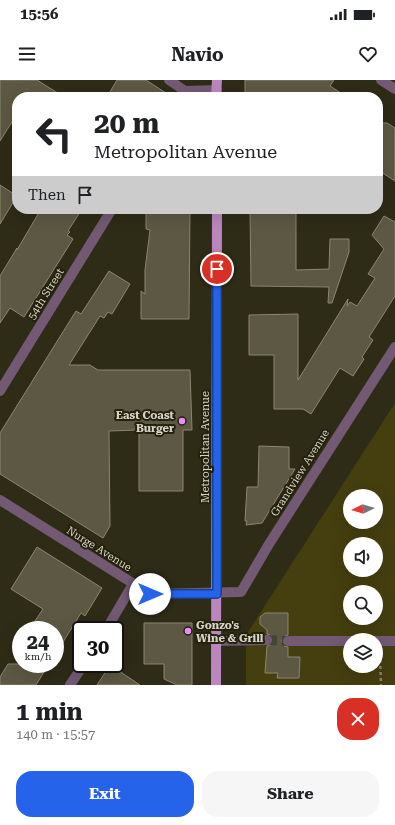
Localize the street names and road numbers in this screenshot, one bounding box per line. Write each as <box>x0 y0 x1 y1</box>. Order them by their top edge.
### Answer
street label: 54th Street <box>25 266 67 322</box>
street label: Metropolitan Avenue <box>199 391 212 503</box>
street label: Grandview Avenue <box>268 427 332 519</box>
street label: Nurge Avenue <box>64 524 134 574</box>

